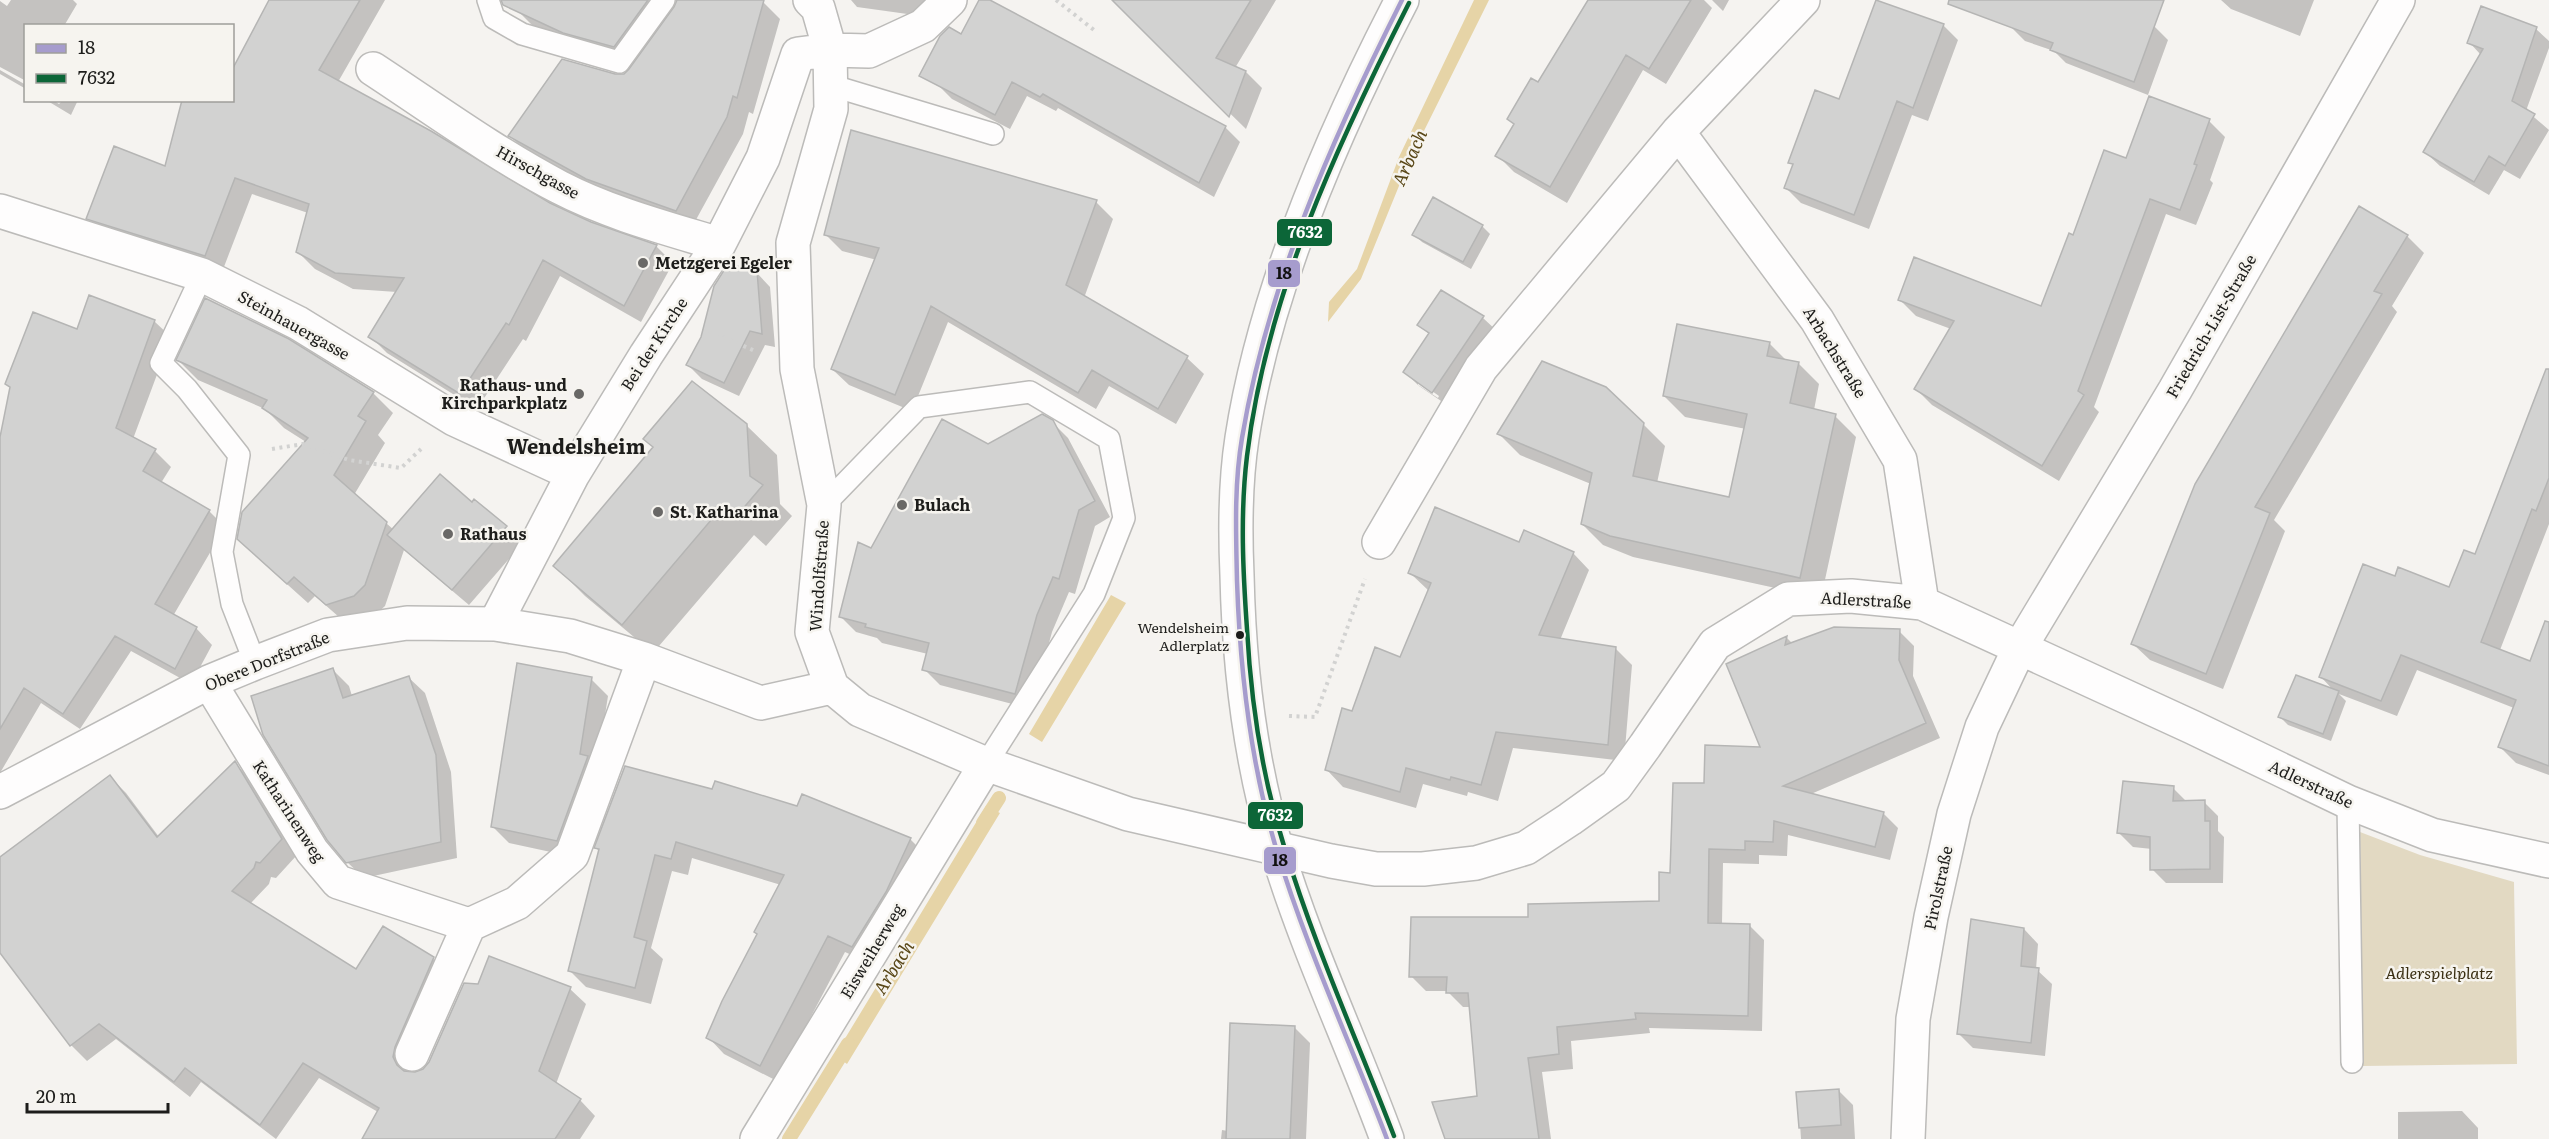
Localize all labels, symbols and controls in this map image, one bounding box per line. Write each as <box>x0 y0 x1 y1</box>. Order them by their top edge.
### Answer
legend <box>24 24 234 102</box>
text: 18 <box>78 33 95 60</box>
text: 7632 <box>78 63 115 90</box>
water label: Arbach <box>1384 124 1433 190</box>
street label: Hirschgasse <box>492 138 585 204</box>
line badge: 7632 <box>1276 218 1333 247</box>
text: 7632 <box>1288 219 1323 243</box>
street label: Friedrich-List-Straße <box>2159 249 2261 402</box>
place label: Metzgerei Egeler <box>655 250 792 274</box>
marker: Metzgerei Egeler <box>636 256 650 270</box>
line badge: 18 <box>1267 259 1301 288</box>
text: 18 <box>1276 260 1293 284</box>
street label: Steinhauergasse <box>234 283 355 365</box>
street label: Bei der Kirche <box>614 292 692 395</box>
street label: Arbachstraße <box>1798 301 1874 402</box>
place label: Rathaus- und Kirchparkplatz <box>441 372 567 414</box>
marker: Rathaus- und Kirchparkplatz <box>572 387 586 401</box>
district label: Wendelsheim <box>506 430 646 460</box>
place label: Bulach <box>914 492 970 516</box>
marker: Bulach <box>895 498 909 512</box>
place label: St. Katharina <box>670 499 779 523</box>
marker: St. Katharina <box>651 505 665 519</box>
street label: Windolfstraße <box>802 519 834 632</box>
place label: Rathaus <box>460 521 526 545</box>
marker: Rathaus <box>441 527 455 541</box>
street label: Adlerstraße <box>1820 585 1912 613</box>
place label: Wendelsheim Adlerplatz <box>1137 617 1229 655</box>
street label: Obere Dorfstraße <box>201 624 333 696</box>
marker: Wendelsheim Adlerplatz <box>1234 629 1246 641</box>
street label: Adlerstraße <box>2265 753 2358 813</box>
street label: Katharinenweg <box>248 755 332 866</box>
line badge: 7632 <box>1247 801 1304 830</box>
text: 7632 <box>1258 802 1293 826</box>
street label: Pirolstraße <box>1916 844 1958 932</box>
line badge: 18 <box>1263 846 1297 875</box>
text: 18 <box>1272 847 1289 871</box>
street label: Eisweiherweg <box>833 898 909 1002</box>
water label: Arbach <box>866 935 920 999</box>
park label: Adlerspielplatz <box>2385 960 2493 984</box>
scale bar <box>27 1076 168 1114</box>
text: 20 m <box>36 1082 77 1109</box>

